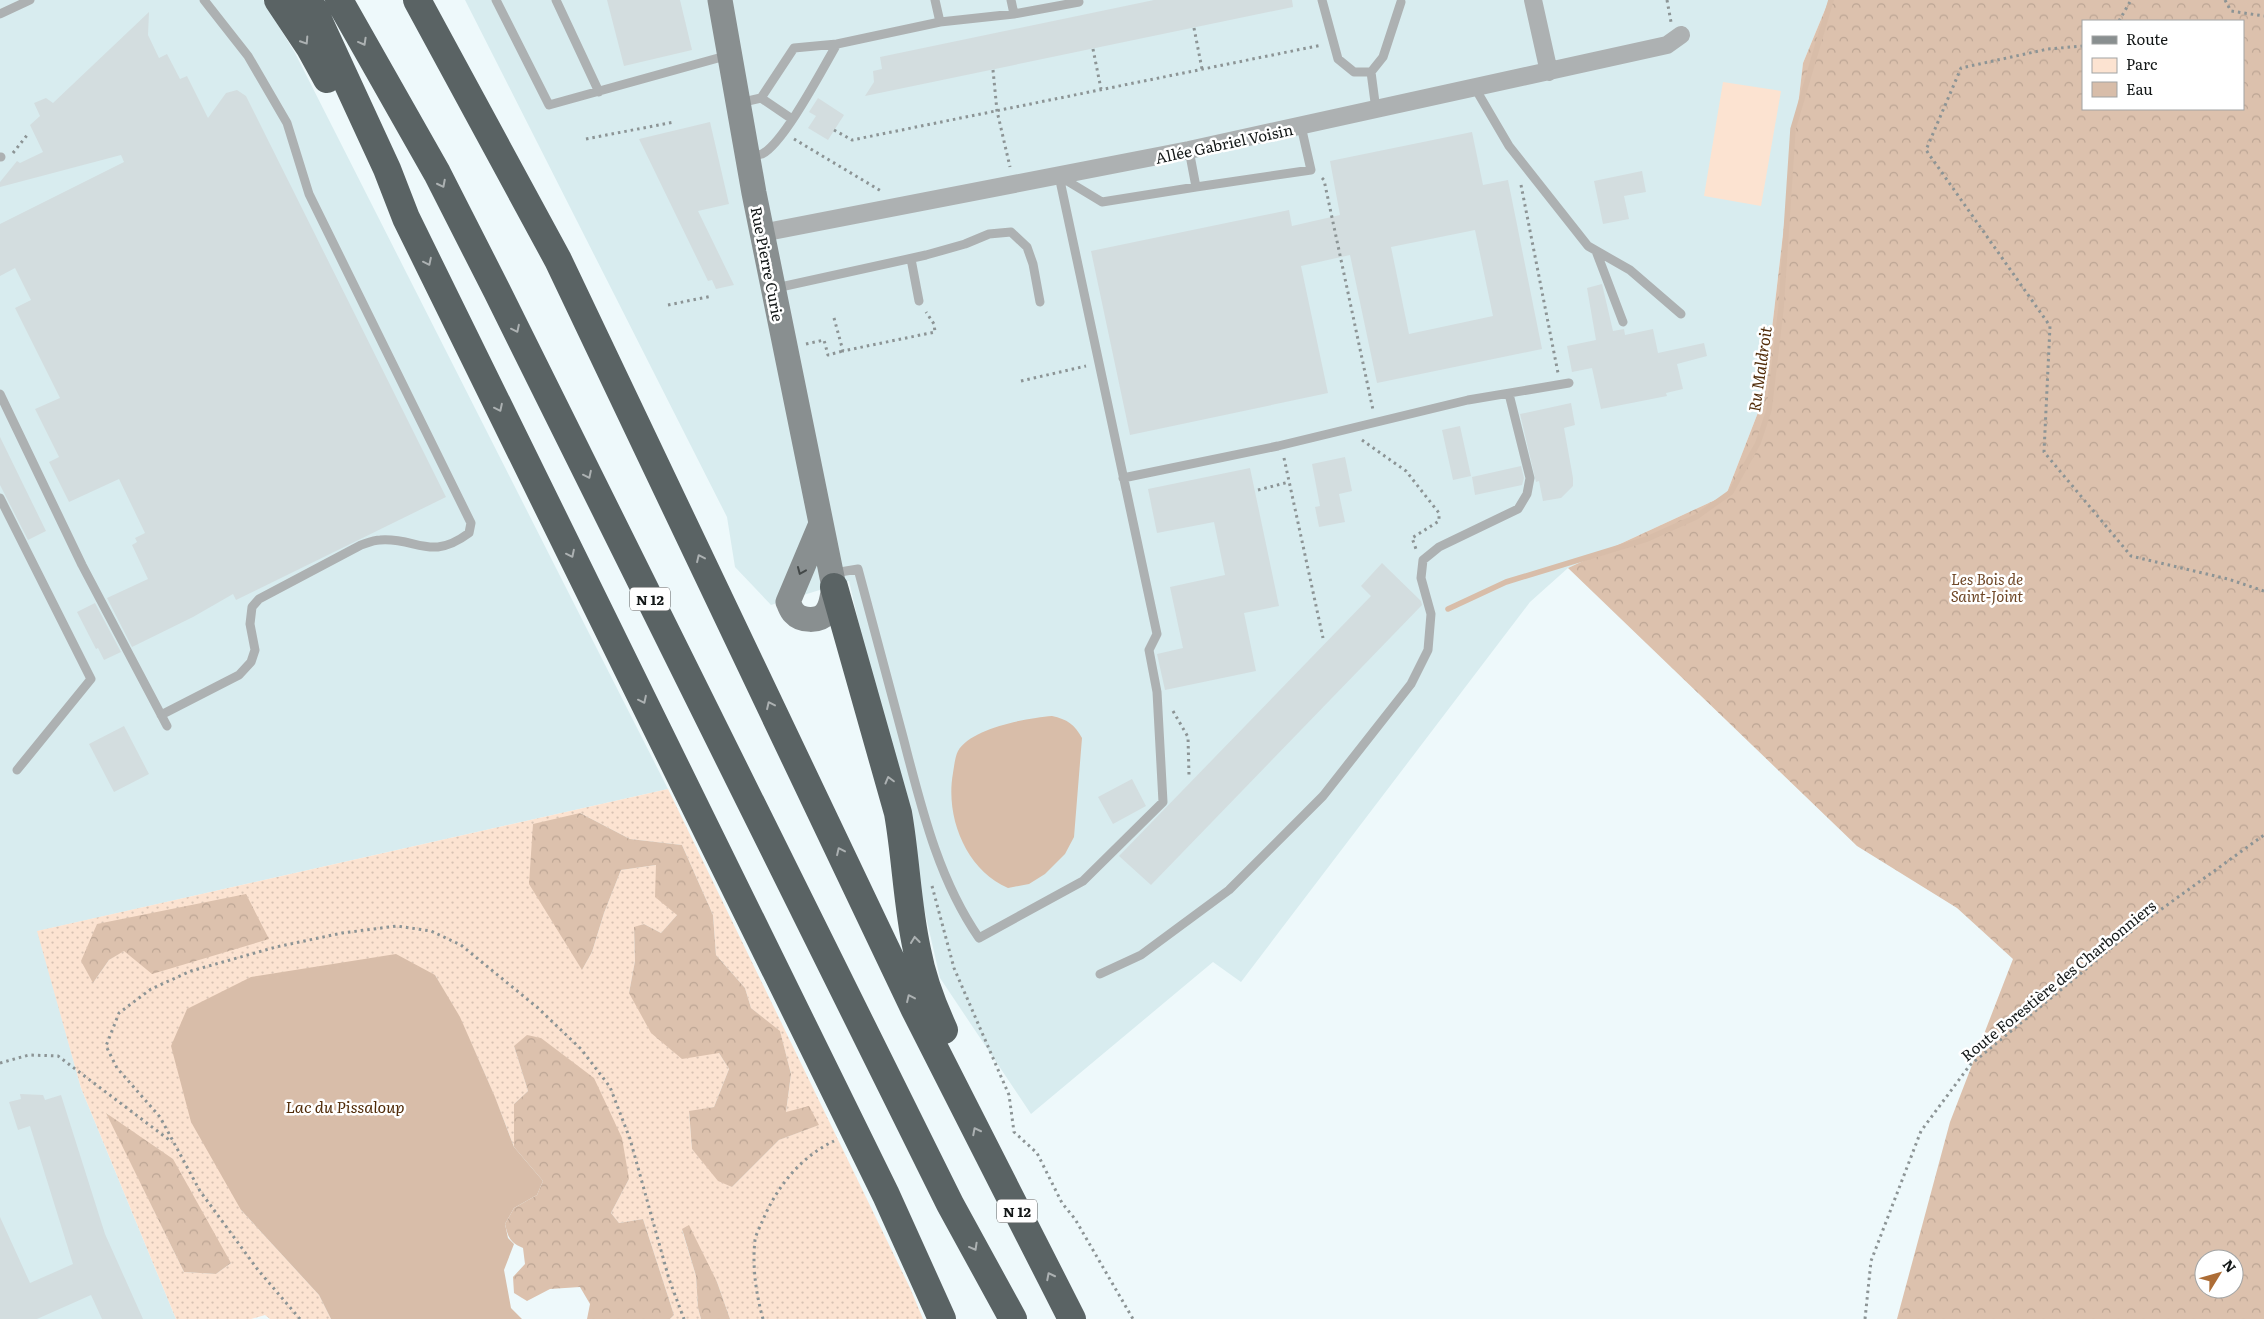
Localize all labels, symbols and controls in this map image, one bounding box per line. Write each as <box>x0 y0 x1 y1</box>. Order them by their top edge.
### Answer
legend <box>2082 20 2244 110</box>
text: Route <box>2126 27 2168 50</box>
one-way arrow <box>299 35 308 44</box>
one-way arrow <box>357 37 367 46</box>
text: Parc <box>2126 52 2158 75</box>
text: Eau <box>2126 77 2153 100</box>
street label: Allée Gabriel Voisin <box>1153 117 1295 169</box>
one-way arrow <box>436 179 446 188</box>
street label: Rue Pierre Curie <box>746 205 790 324</box>
one-way arrow <box>421 257 432 266</box>
one-way arrow <box>510 324 520 333</box>
water label: Ru Maldroit <box>1741 324 1777 413</box>
one-way arrow <box>493 403 503 412</box>
one-way arrow <box>582 470 592 479</box>
one-way arrow <box>565 549 575 558</box>
one-way arrow <box>696 554 707 563</box>
one-way arrow <box>797 566 808 575</box>
park label: Les Bois de Saint-Joint <box>1951 567 2023 607</box>
road number: N 12 <box>630 588 670 610</box>
one-way arrow <box>636 695 647 704</box>
one-way arrow <box>766 701 776 710</box>
one-way arrow <box>884 776 894 784</box>
one-way arrow <box>836 847 846 856</box>
street label: Route Forestière des Charbonniers <box>1956 894 2161 1066</box>
one-way arrow <box>910 935 921 943</box>
one-way arrow <box>906 994 916 1003</box>
water label: Lac du Pissaloup <box>285 1094 405 1118</box>
one-way arrow <box>972 1127 982 1136</box>
road number: N 12 <box>997 1200 1037 1222</box>
one-way arrow <box>968 1241 978 1250</box>
north arrow <box>2194 1249 2244 1299</box>
text: N <box>2219 1255 2242 1276</box>
one-way arrow <box>1046 1272 1056 1281</box>

